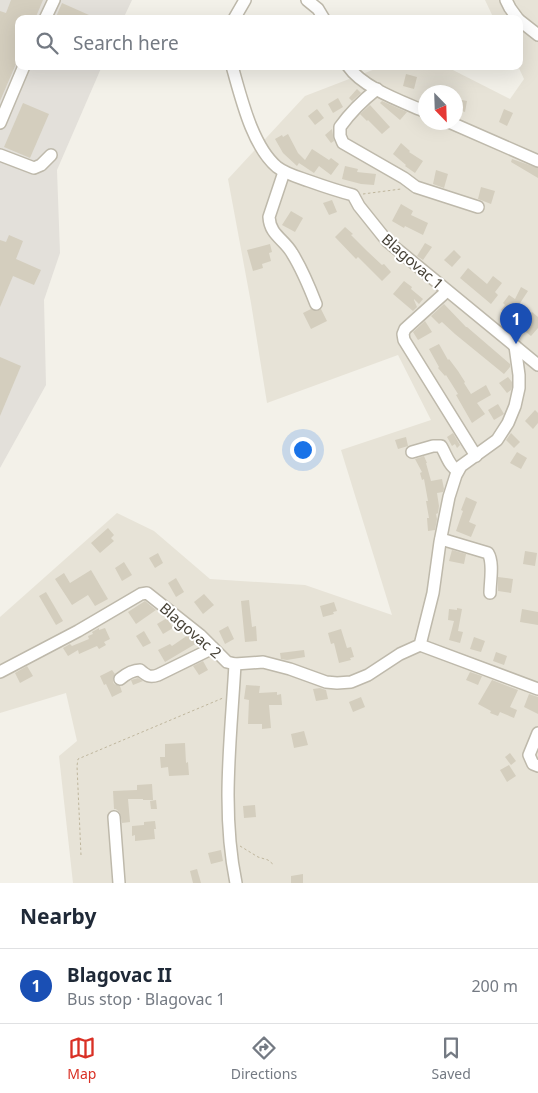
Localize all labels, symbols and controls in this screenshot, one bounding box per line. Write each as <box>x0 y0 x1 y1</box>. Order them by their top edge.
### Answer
search box <box>15 15 523 70</box>
icon: search <box>33 29 61 57</box>
text: Search here <box>73 30 179 56</box>
north arrow <box>418 85 463 130</box>
street label: Blagovac 1 <box>378 229 448 293</box>
pin: 1 <box>500 303 532 344</box>
your location <box>290 437 316 463</box>
street label: Blagovac 2 <box>156 598 226 662</box>
text: Nearby <box>20 902 96 930</box>
text: Blagovac II <box>67 962 172 988</box>
text: 1 <box>31 975 41 997</box>
text: 200 m <box>471 975 518 997</box>
text: Bus stop · Blagovac 1 <box>67 988 225 1010</box>
tab: Map <box>67 1034 96 1083</box>
tab: Directions <box>231 1034 297 1083</box>
tab: Saved <box>432 1034 471 1083</box>

